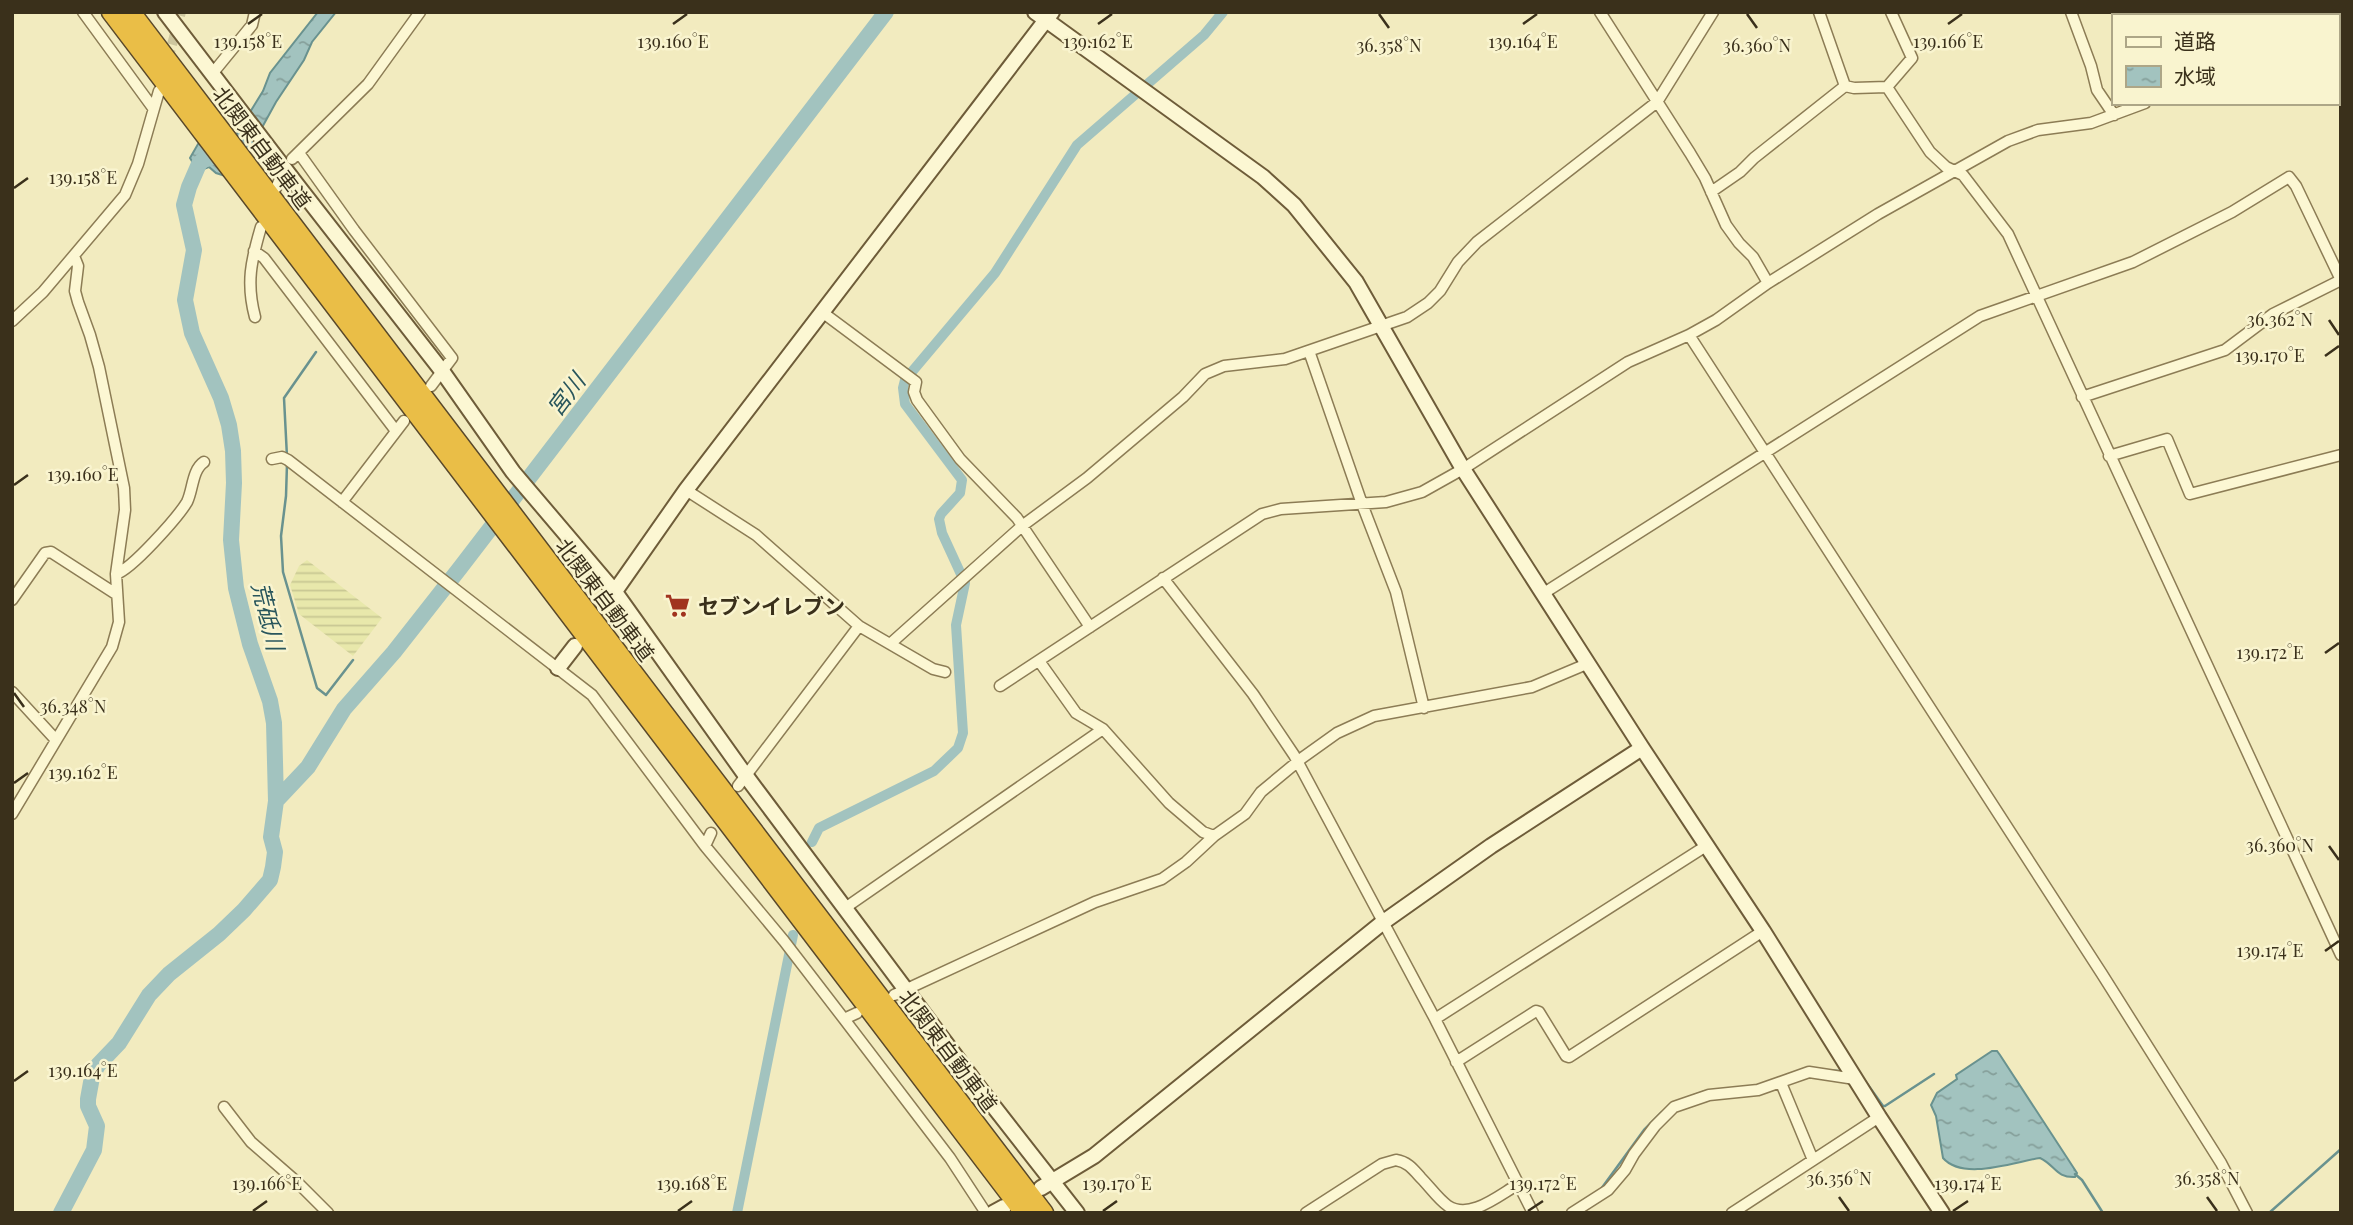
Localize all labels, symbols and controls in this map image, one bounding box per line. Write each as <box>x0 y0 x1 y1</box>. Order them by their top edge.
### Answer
legend <box>2112 14 2339 105</box>
text: 道路 <box>2174 26 2216 54</box>
text: 139.158°E <box>214 29 282 53</box>
text: 139.160°E <box>637 29 709 53</box>
text: 139.162°E <box>1063 29 1133 53</box>
text: 139.164°E <box>1488 29 1558 53</box>
text: 139.166°E <box>1913 29 1983 53</box>
text: 36.358°N <box>1356 33 1422 57</box>
text: 36.360°N <box>1723 33 1791 57</box>
text: 水域 <box>2174 61 2216 89</box>
street label: 北関東自動車道 <box>208 80 318 214</box>
text: 139.158°E <box>49 165 117 189</box>
text: 36.362°N <box>2247 307 2313 331</box>
text: 139.170°E <box>2235 343 2305 367</box>
water label: 宮川 <box>539 364 593 422</box>
text: 139.160°E <box>47 462 119 486</box>
street label: 北関東自動車道 <box>551 532 661 666</box>
water label: 荒砥川 <box>246 579 293 656</box>
supermarket icon: セブンイレブン <box>664 591 692 619</box>
place label: セブンイレブン <box>698 591 845 619</box>
text: 139.172°E <box>2236 640 2304 664</box>
text: 36.348°N <box>39 694 107 718</box>
text: 139.162°E <box>48 760 118 784</box>
text: 36.360°N <box>2246 833 2314 857</box>
text: 139.174°E <box>2237 938 2303 962</box>
street label: 北関東自動車道 <box>894 983 1004 1117</box>
text: 139.164°E <box>48 1058 118 1082</box>
text: 36.356°N <box>1806 1166 1872 1190</box>
text: 36.358°N <box>2174 1166 2240 1190</box>
text: 139.166°E <box>232 1171 302 1195</box>
text: 139.168°E <box>657 1171 727 1195</box>
text: 139.170°E <box>1082 1171 1152 1195</box>
text: 139.172°E <box>1509 1171 1577 1195</box>
text: 139.174°E <box>1935 1171 2001 1195</box>

